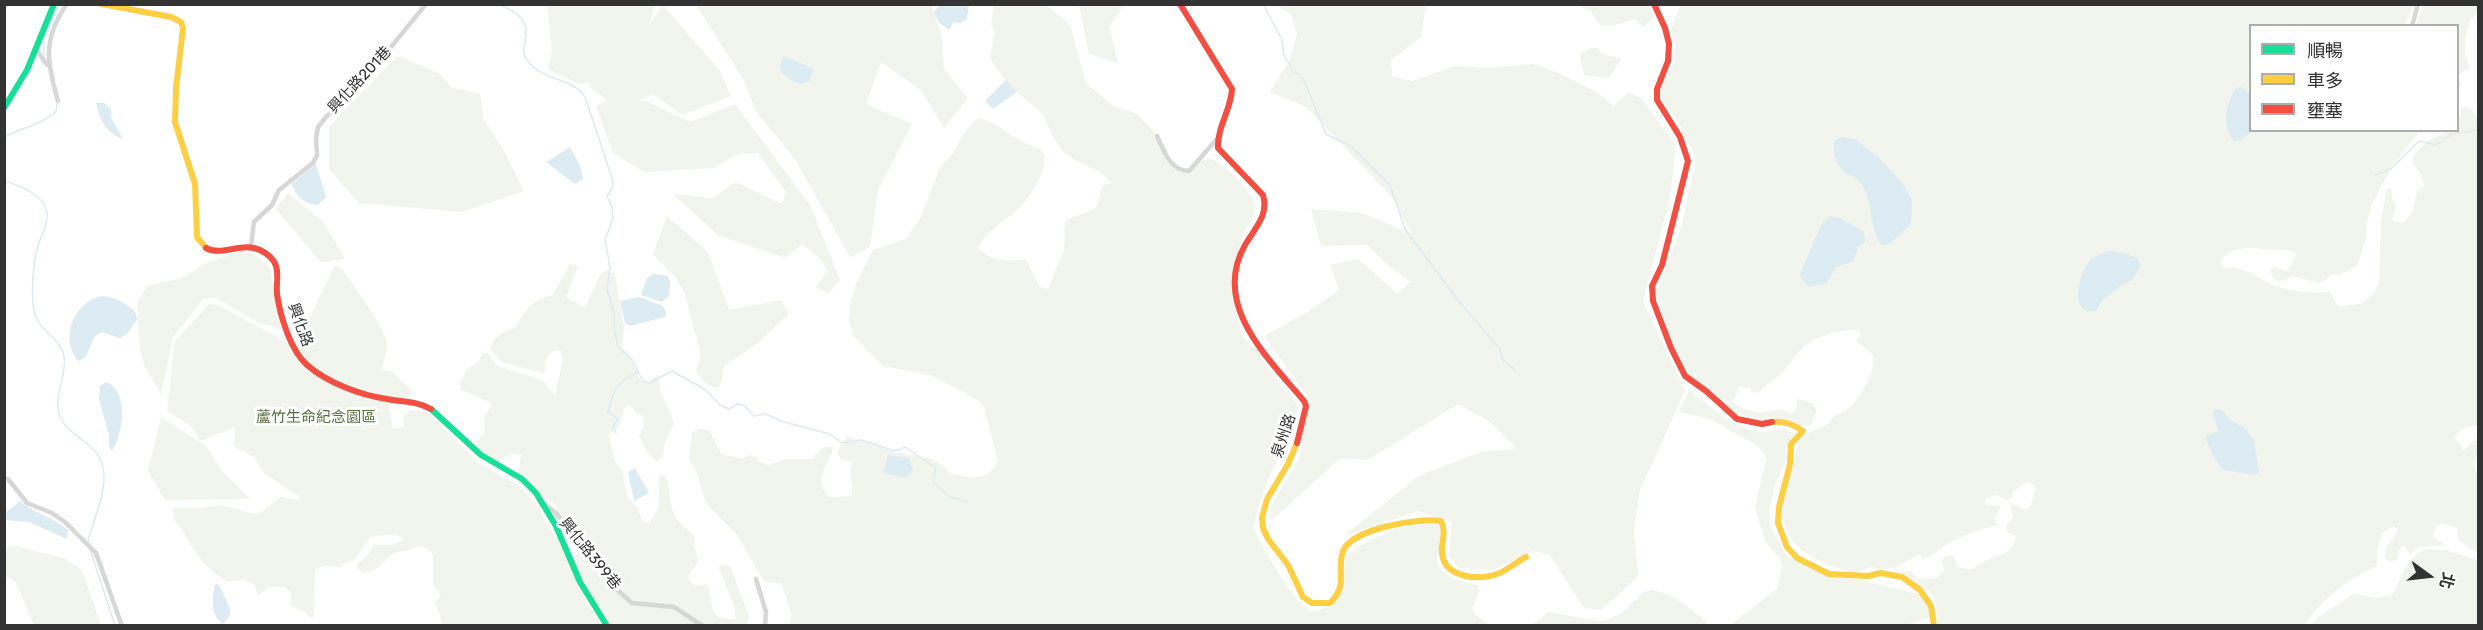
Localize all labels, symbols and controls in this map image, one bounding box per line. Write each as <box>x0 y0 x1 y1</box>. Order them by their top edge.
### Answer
legend <box>2249 24 2459 132</box>
text: 順暢 <box>2307 40 2343 62</box>
street label: 興化路201巷 <box>325 43 395 117</box>
text: 車多 <box>2307 70 2343 92</box>
text: 壅塞 <box>2307 100 2343 122</box>
street label: 興化路 <box>284 301 316 349</box>
park label: 蘆竹生命紀念園區 <box>256 409 376 427</box>
street label: 泉州路 <box>1268 412 1300 460</box>
street label: 興化路399巷 <box>556 515 624 593</box>
north arrow <box>2399 546 2459 606</box>
text: 北 <box>2436 571 2458 591</box>

